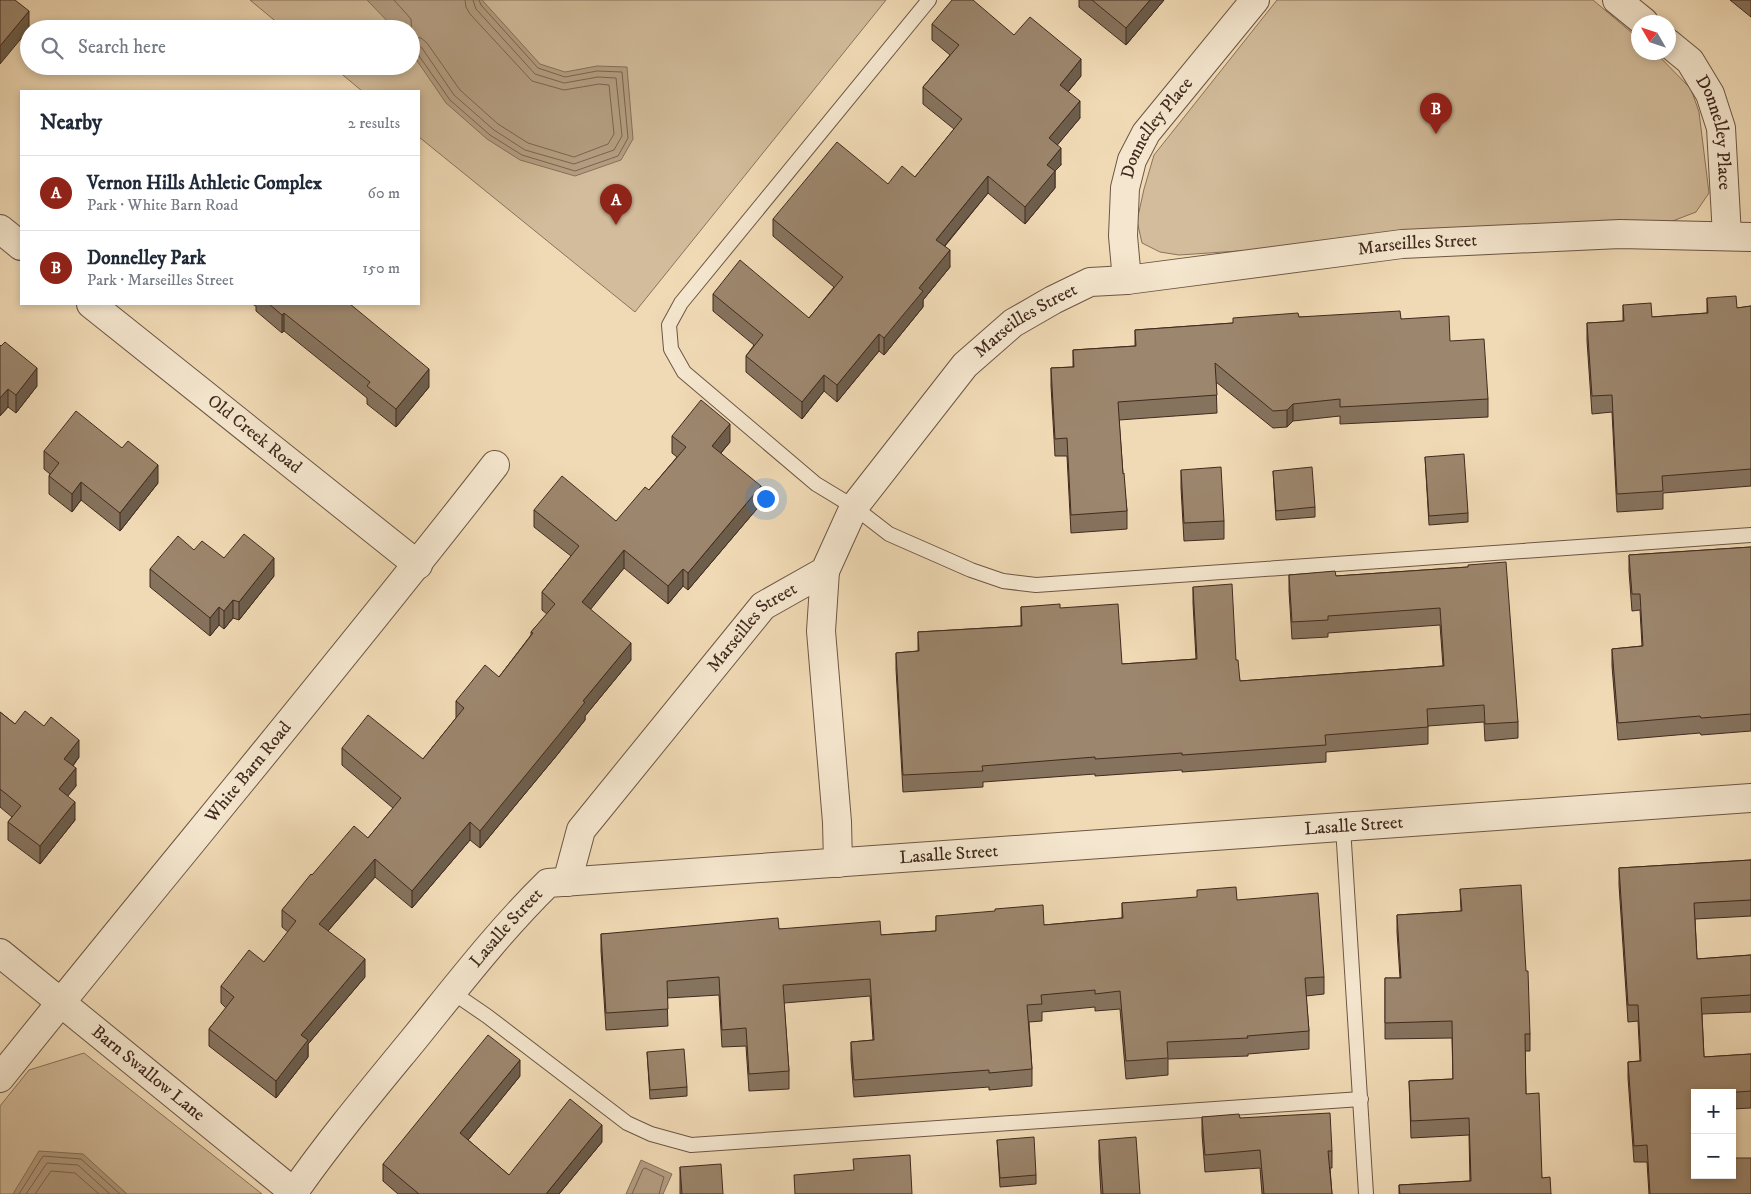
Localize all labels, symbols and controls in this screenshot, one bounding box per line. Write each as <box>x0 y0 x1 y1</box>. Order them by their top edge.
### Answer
north arrow <box>1631 15 1676 60</box>
search box <box>20 20 420 75</box>
icon: search <box>38 34 66 62</box>
text: Search here <box>78 36 166 59</box>
street label: Donnelley Place <box>1690 71 1735 191</box>
street label: Donnelley Place <box>1117 73 1198 181</box>
pin: B <box>1420 93 1452 134</box>
text: Nearby <box>40 110 102 136</box>
text: 2 results <box>348 113 400 133</box>
text: Vernon Hills Athletic Complex <box>87 172 322 195</box>
text: A <box>51 183 61 203</box>
text: 60 m <box>368 183 400 203</box>
pin: A <box>600 184 632 225</box>
text: Park · White Barn Road <box>87 195 238 215</box>
street label: Marseilles Street <box>1357 230 1478 261</box>
text: Donnelley Park <box>87 247 206 270</box>
text: B <box>51 258 61 278</box>
text: 150 m <box>362 258 400 278</box>
text: Park · Marseilles Street <box>87 270 234 290</box>
street label: Marseilles Street <box>970 279 1081 363</box>
street label: Old Creek Road <box>203 390 306 479</box>
your location <box>753 486 779 512</box>
street label: Marseilles Street <box>703 578 801 677</box>
street label: White Barn Road <box>200 717 296 828</box>
street label: Lasalle Street <box>1304 812 1404 841</box>
street label: Lasalle Street <box>899 840 999 869</box>
street label: Lasalle Street <box>465 883 548 972</box>
street label: Barn Swallow Lane <box>87 1021 209 1126</box>
map controls <box>1691 1089 1736 1179</box>
button: + <box>1691 1089 1736 1134</box>
button: − <box>1691 1134 1736 1179</box>

